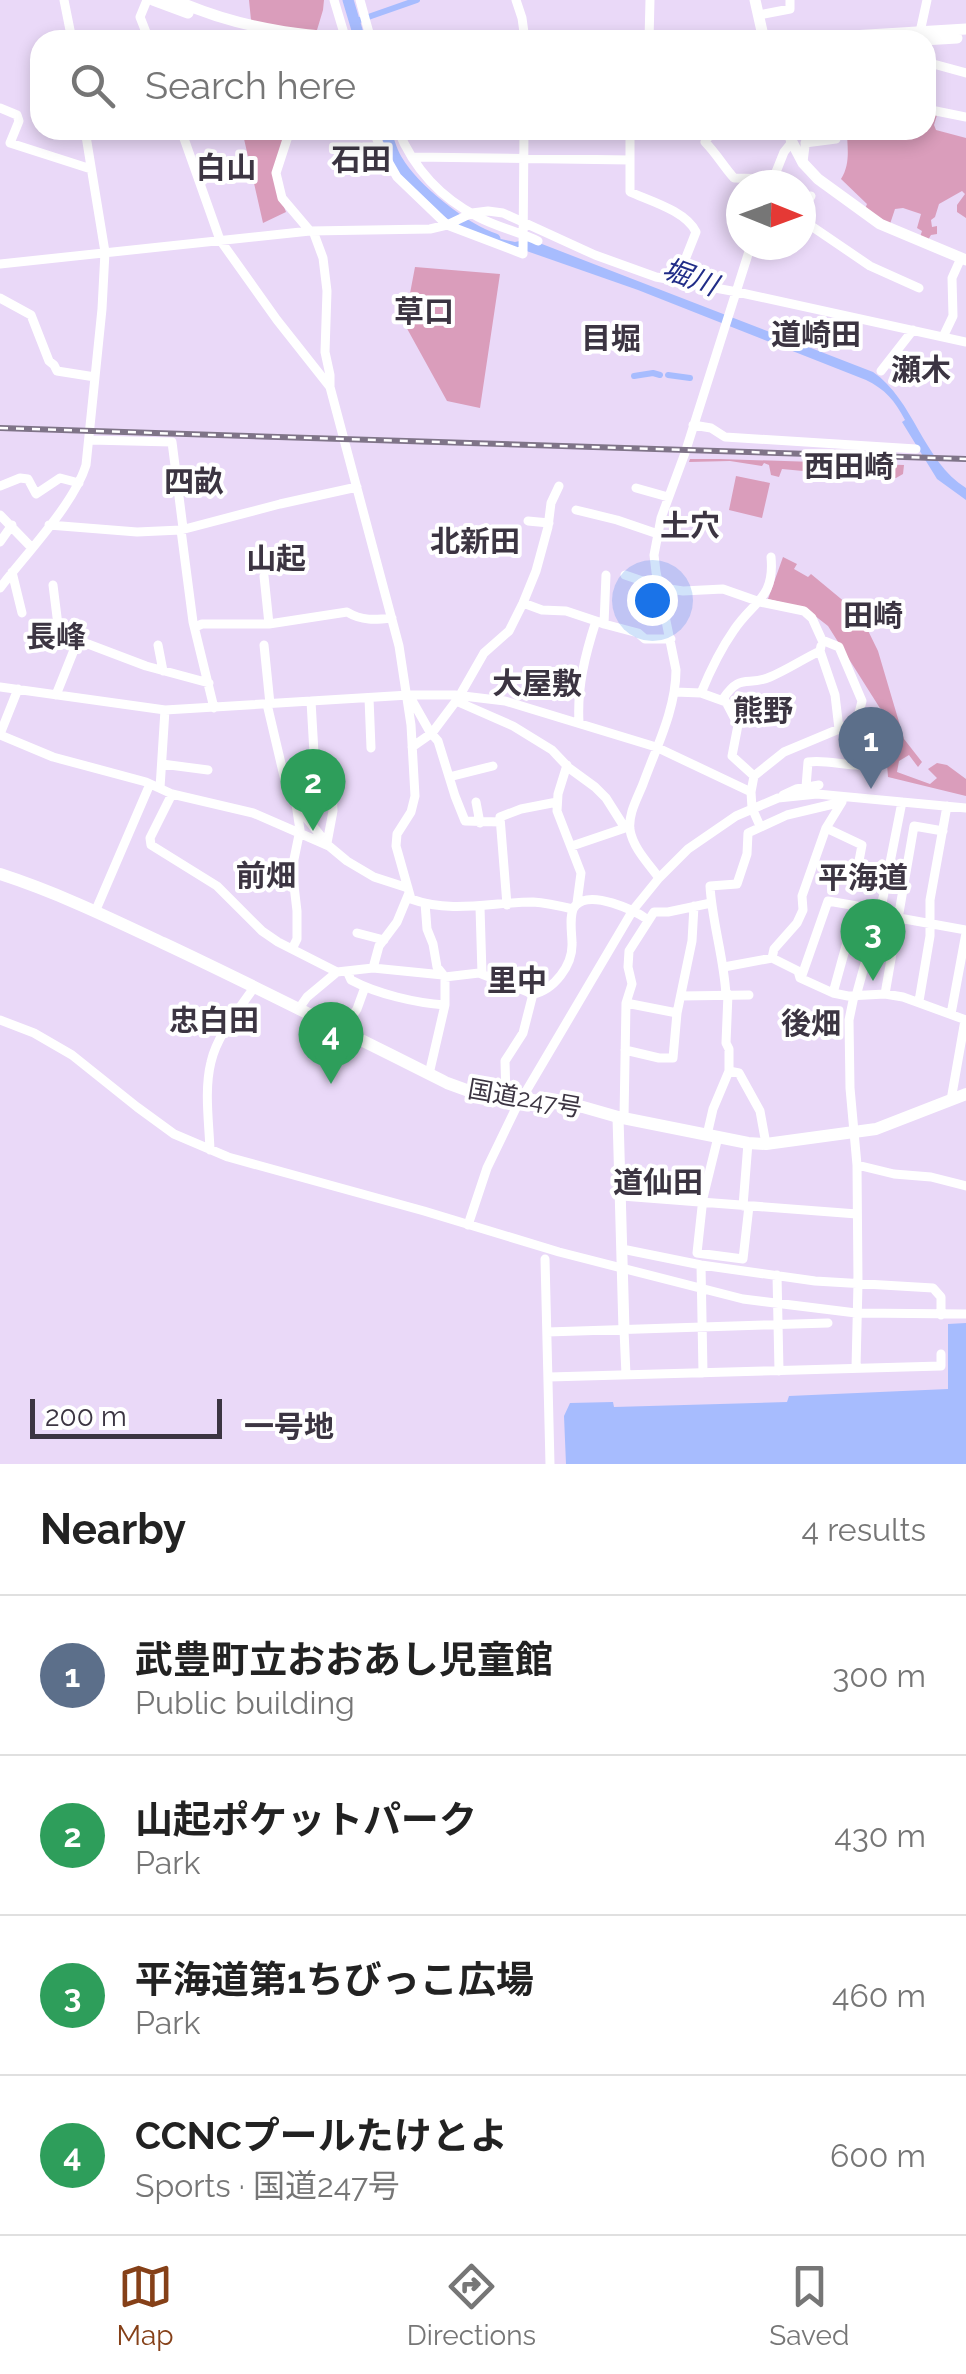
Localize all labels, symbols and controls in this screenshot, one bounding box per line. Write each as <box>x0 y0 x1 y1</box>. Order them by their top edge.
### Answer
search box <box>30 30 936 140</box>
icon: search <box>65 58 120 113</box>
text: Search here <box>145 63 356 108</box>
district label: 石田 <box>331 142 391 177</box>
district label: 白山 <box>196 150 256 185</box>
north arrow <box>726 170 816 260</box>
water label: 堀川 <box>658 252 725 303</box>
district label: 草口 <box>394 294 454 329</box>
district label: 道崎田 <box>771 317 861 352</box>
district label: 目堀 <box>581 321 641 356</box>
district label: 瀬木 <box>891 352 951 387</box>
district label: 西田崎 <box>804 449 894 484</box>
district label: 四畝 <box>164 464 224 499</box>
district label: 土穴 <box>660 508 720 543</box>
district label: 北新田 <box>430 524 520 559</box>
district label: 山起 <box>246 541 306 576</box>
your location <box>627 575 678 626</box>
district label: 田崎 <box>843 598 903 633</box>
district label: 長峰 <box>26 619 86 654</box>
district label: 大屋敷 <box>492 666 582 701</box>
district label: 熊野 <box>733 693 793 728</box>
pin: 1 <box>838 706 904 789</box>
pin: 2 <box>280 748 346 831</box>
district label: 前畑 <box>236 858 296 893</box>
district label: 平海道 <box>818 860 908 895</box>
pin: 3 <box>840 898 906 981</box>
district label: 里中 <box>487 963 547 998</box>
pin: 4 <box>298 1002 364 1084</box>
district label: 忠白田 <box>169 1003 259 1038</box>
district label: 後畑 <box>781 1006 841 1041</box>
street label: 国道247号 <box>466 1073 584 1123</box>
district label: 道仙田 <box>613 1165 703 1200</box>
scale bar <box>30 1394 222 1438</box>
text: 200 m <box>45 1400 127 1433</box>
district label: 一号地 <box>244 1409 334 1444</box>
text: Nearby <box>40 1505 186 1554</box>
text: 4 results <box>802 1511 926 1548</box>
text: 武豊町立おおあし児童館 <box>135 1637 553 1682</box>
text: 1 <box>65 1657 80 1694</box>
text: 300 m <box>832 1657 926 1694</box>
text: Public building <box>135 1684 355 1721</box>
text: 山起ポケットパーク <box>135 1797 477 1842</box>
text: 2 <box>63 1817 82 1854</box>
text: 430 m <box>834 1817 926 1854</box>
text: Park <box>135 1844 200 1881</box>
text: 平海道第1ちびっこ広場 <box>135 1957 534 2002</box>
text: 3 <box>64 1977 81 2014</box>
text: 460 m <box>832 1977 926 2014</box>
text: Park <box>135 2004 200 2041</box>
text: CCNCプールたけとよ <box>135 2113 508 2158</box>
text: 4 <box>63 2137 82 2174</box>
text: 600 m <box>830 2137 926 2174</box>
text: Sports · 国道247号 <box>135 2167 400 2204</box>
tab: Map <box>117 2259 174 2352</box>
tab: Directions <box>407 2259 536 2352</box>
tab: Saved <box>769 2259 849 2352</box>

